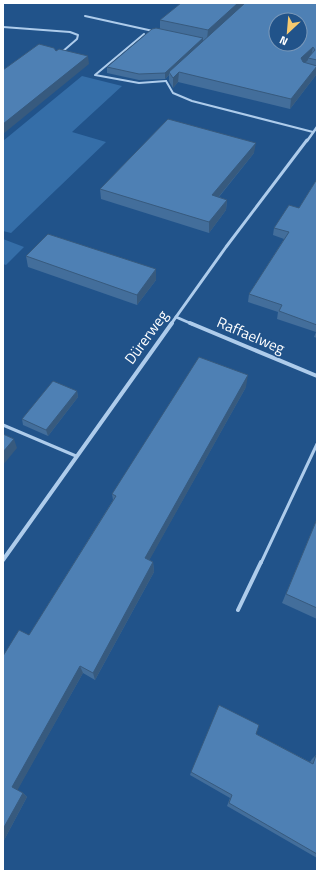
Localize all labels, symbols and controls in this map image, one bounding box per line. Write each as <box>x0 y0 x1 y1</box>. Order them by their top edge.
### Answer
north arrow <box>268 12 308 52</box>
text: N <box>277 32 291 50</box>
street label: Dürerweg <box>118 305 174 369</box>
street label: Raffaelweg <box>213 310 289 360</box>

